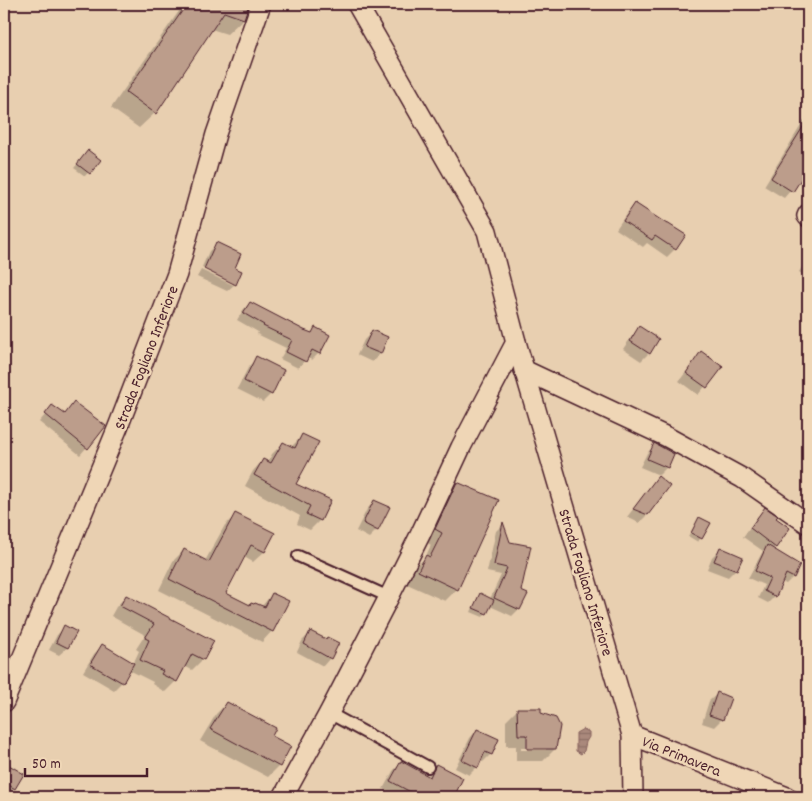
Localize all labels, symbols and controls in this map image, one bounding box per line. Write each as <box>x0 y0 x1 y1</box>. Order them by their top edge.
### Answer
street label: Strada Fogliano Inferiore <box>109 282 185 433</box>
street label: Strada Fogliano Inferiore <box>551 506 618 659</box>
street label: Via Primavera <box>638 731 725 784</box>
scale bar <box>25 746 148 778</box>
text: 50 m <box>32 754 61 776</box>

